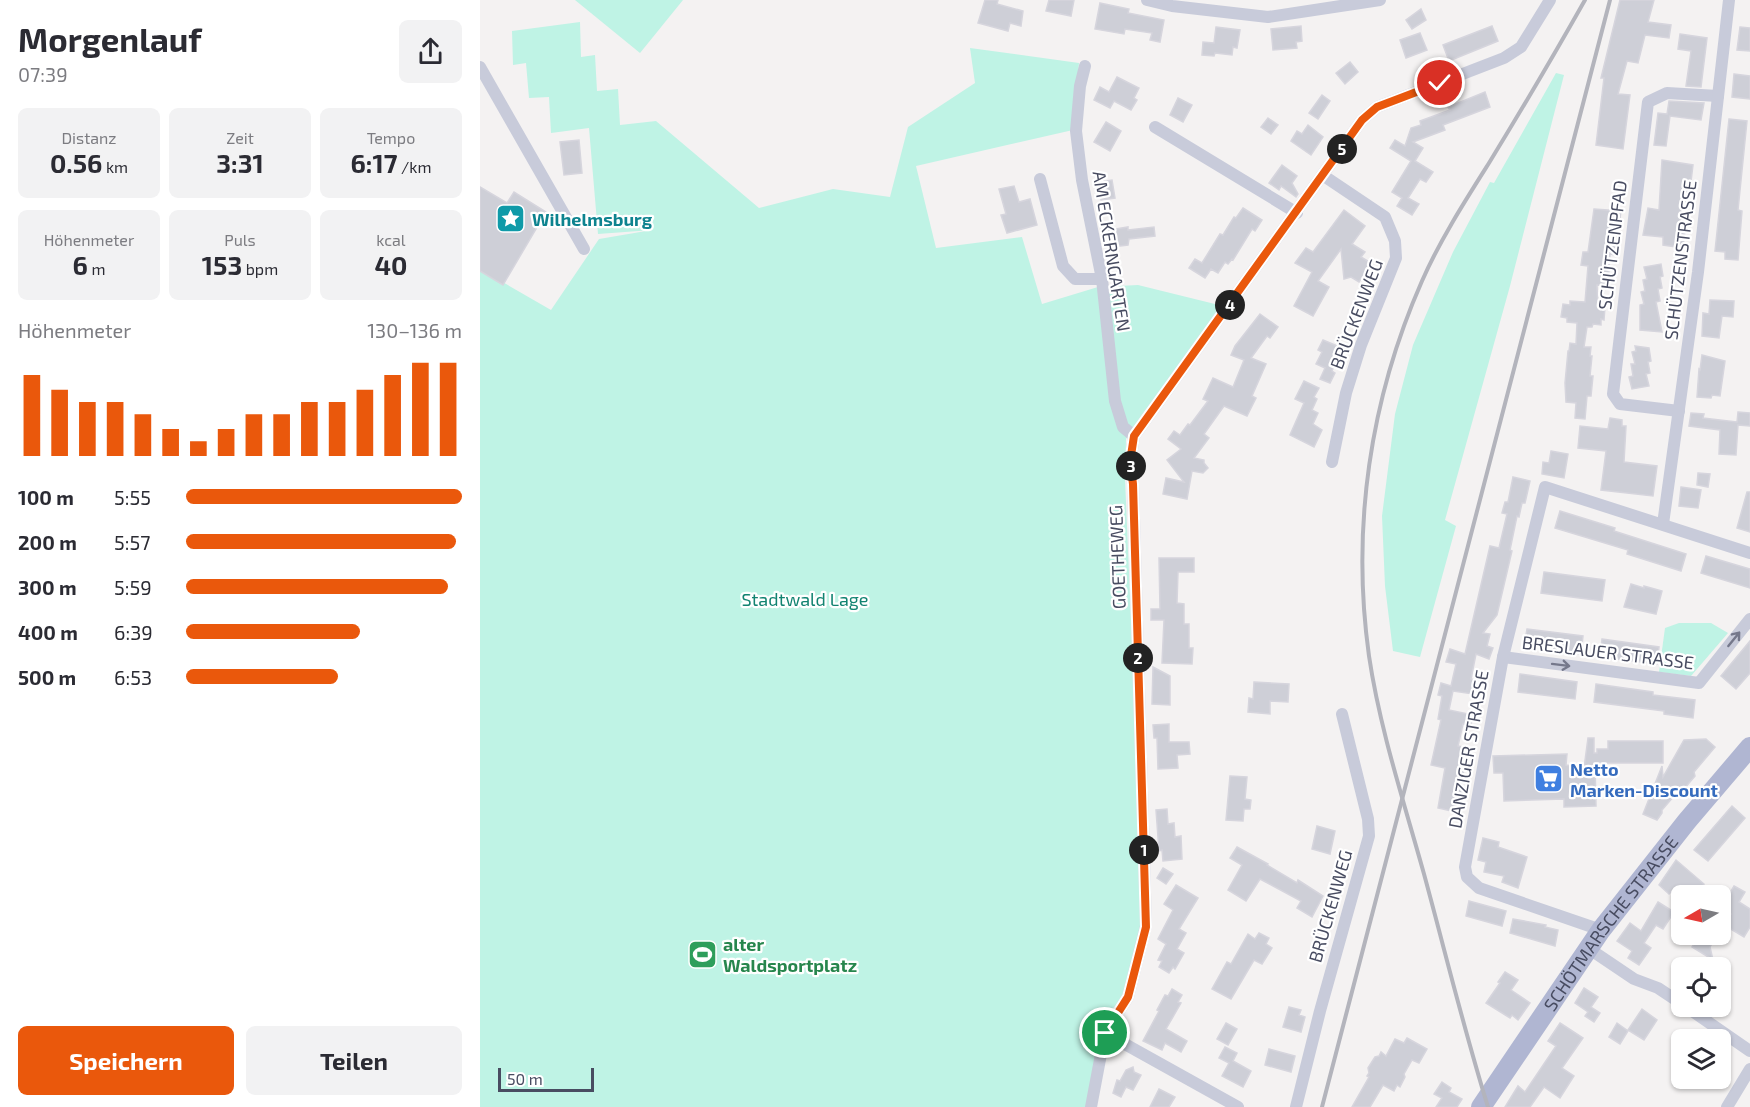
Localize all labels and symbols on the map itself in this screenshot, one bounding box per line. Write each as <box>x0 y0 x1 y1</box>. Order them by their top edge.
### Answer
pin <box>1414 57 1465 108</box>
pin: 5 <box>1327 134 1357 164</box>
street label: AM ECKERNGARTEN <box>1088 169 1136 333</box>
street label: SCHÜTZENPFAD <box>1593 179 1631 311</box>
street label: SCHÜTZENSTRASSE <box>1659 179 1701 341</box>
place icon: Wilhelmsburg <box>495 203 527 235</box>
place label: Wilhelmsburg <box>532 208 653 230</box>
street label: BRÜCKENWEG <box>1325 256 1387 372</box>
pin: 4 <box>1215 290 1245 320</box>
pin: 3 <box>1116 451 1146 481</box>
street label: GOETHEWEG <box>1104 504 1130 610</box>
park label: Stadtwald Lage <box>741 588 869 610</box>
street label: BRESLAUER STRASSE <box>1521 631 1695 673</box>
one-way arrow <box>1728 631 1741 647</box>
pin: 2 <box>1123 643 1153 673</box>
one-way arrow <box>1551 660 1571 671</box>
street label: DANZIGER STRASSE <box>1443 668 1493 830</box>
place label: Netto Marken-Discount <box>1570 758 1719 801</box>
supermarket icon: Netto Marken-Discount <box>1533 763 1565 795</box>
street label: SCHÖTMARSCHE STRASSE <box>1539 831 1682 1015</box>
pin: 1 <box>1129 835 1159 865</box>
street label: BRÜCKENWEG <box>1303 847 1357 965</box>
north arrow <box>1671 885 1731 945</box>
place label: alter Waldsportplatz <box>723 933 857 976</box>
sports icon: alter Waldsportplatz <box>686 938 718 970</box>
pin <box>1079 1007 1130 1058</box>
scale bar <box>498 1065 594 1092</box>

